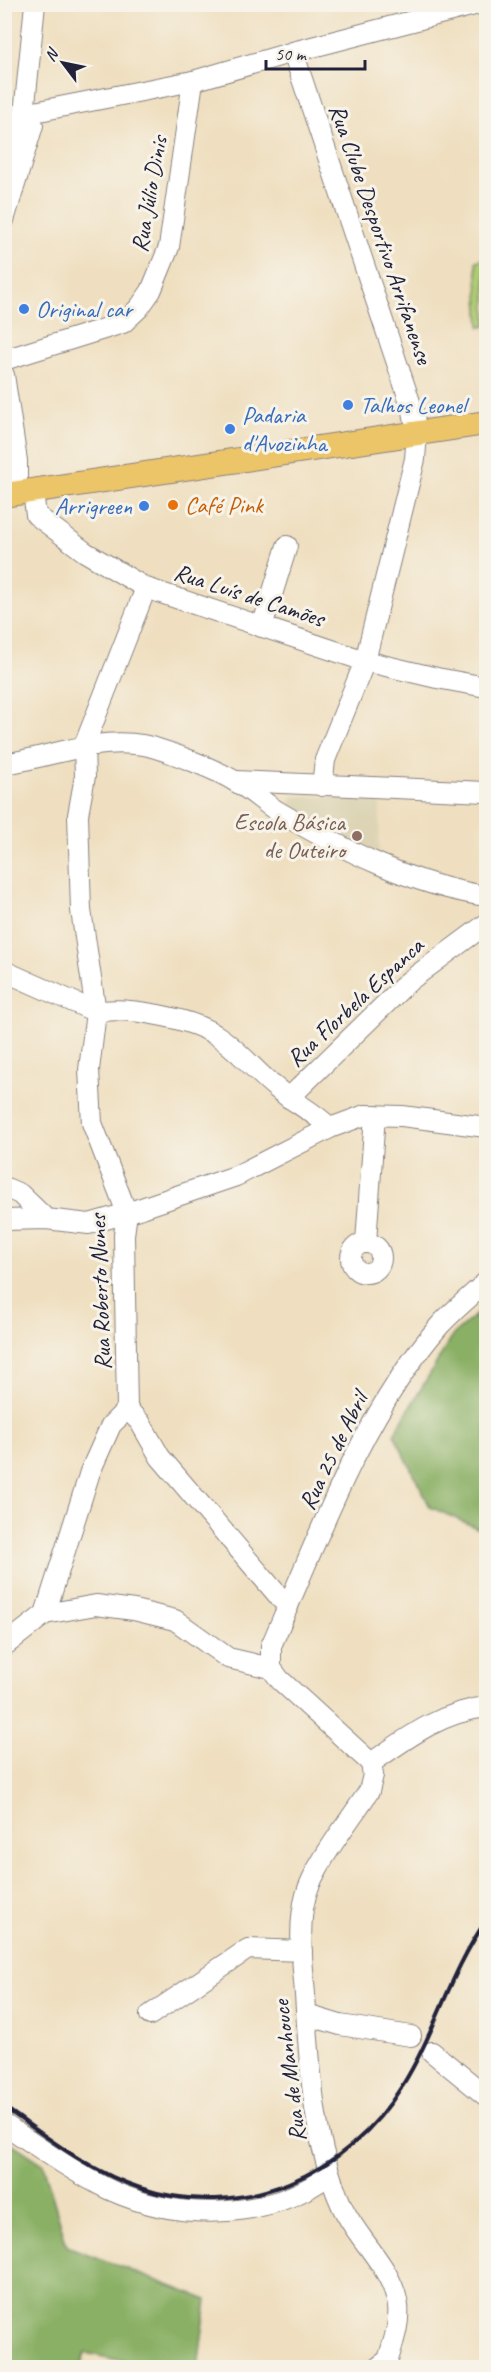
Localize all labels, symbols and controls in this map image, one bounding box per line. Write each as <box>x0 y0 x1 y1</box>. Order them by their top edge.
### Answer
north arrow <box>33 33 93 93</box>
scale bar <box>266 33 365 71</box>
text: N <box>40 43 64 65</box>
text: 50 m <box>275 43 308 65</box>
street label: Rua Clube Desportivo Arrifanense <box>322 100 440 370</box>
street label: Rua Júlio Dinis <box>124 132 174 254</box>
place label: Original car <box>36 294 135 324</box>
marker: Original car <box>17 302 31 316</box>
place label: Talhos Leonel <box>360 390 470 420</box>
marker: Talhos Leonel <box>341 398 355 412</box>
place label: Padaria d'Avozinha <box>242 400 329 458</box>
marker: Padaria d'Avozinha <box>223 422 237 436</box>
place label: Café Pink <box>185 490 265 520</box>
place label: Arrigreen <box>55 491 132 521</box>
marker: Café Pink <box>166 498 180 512</box>
marker: Arrigreen <box>137 499 151 513</box>
street label: Rua Luís de Camões <box>170 557 330 634</box>
place label: Escola Básica de Outeiro <box>234 807 348 865</box>
marker: Escola Básica de Outeiro <box>350 829 364 843</box>
street label: Rua Florbela Espanca <box>280 930 431 1073</box>
street label: Rua Roberto Nunes <box>82 1212 118 1371</box>
street label: Rua 25 de Abril <box>292 1384 376 1514</box>
street label: Rua de Manhouce <box>265 1996 313 2144</box>

